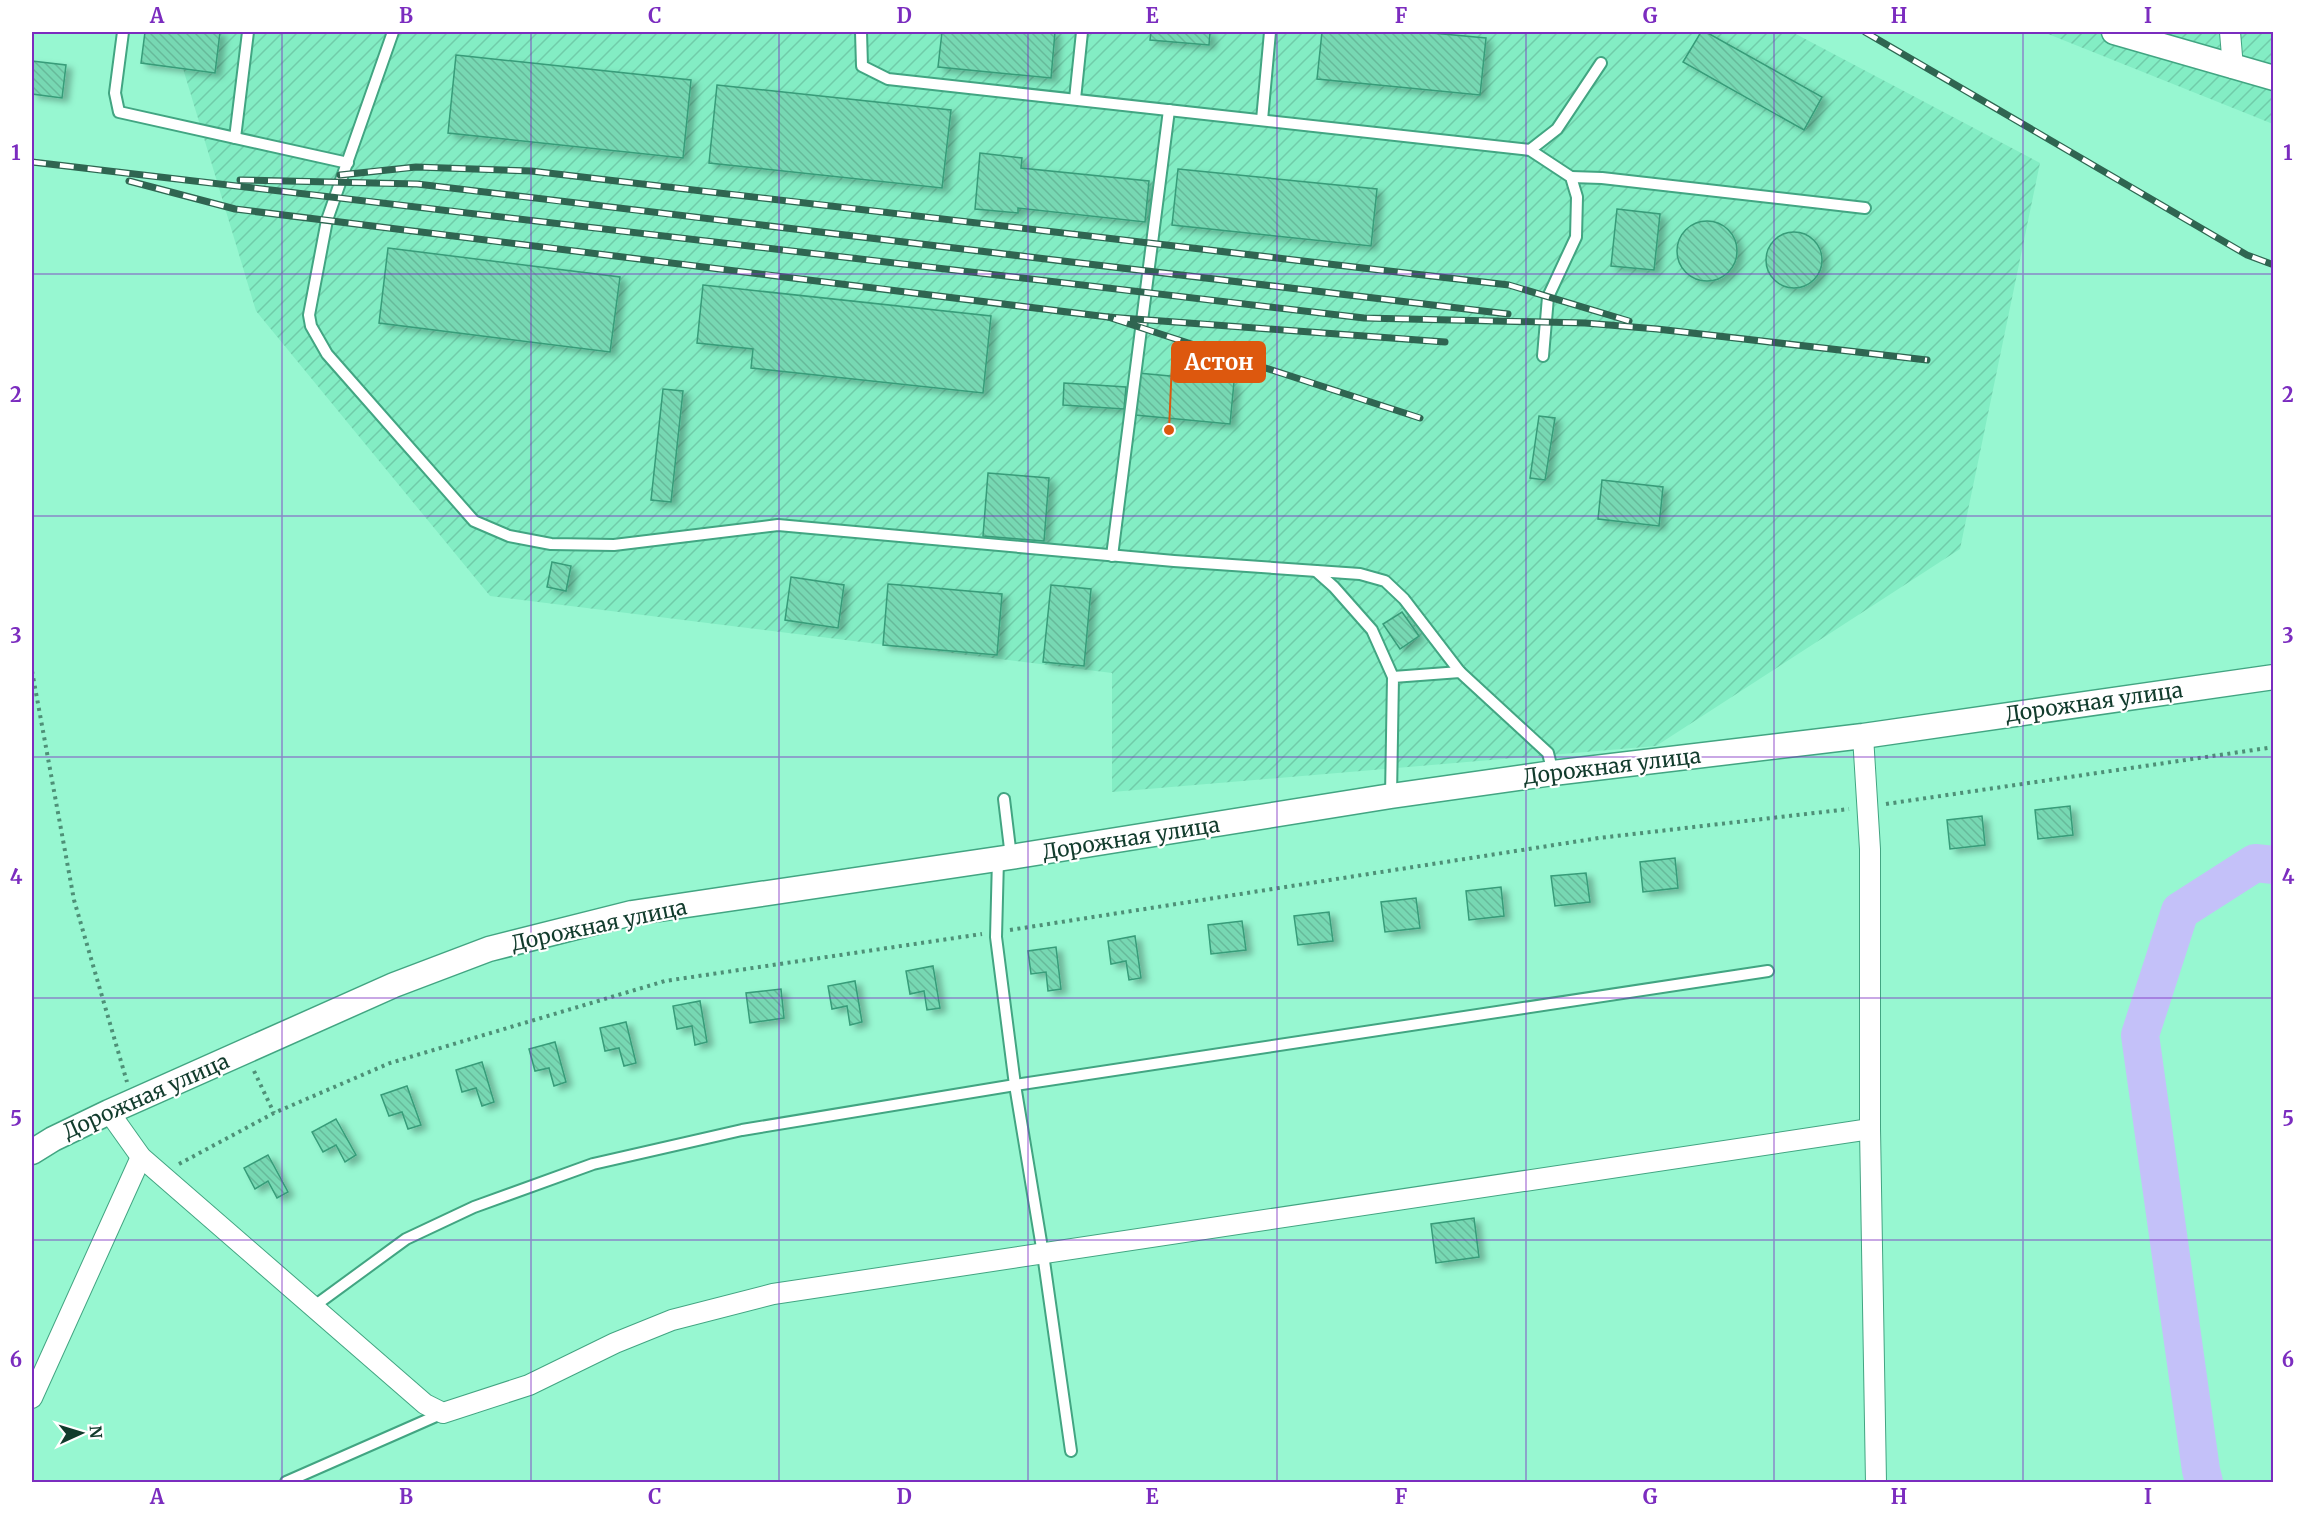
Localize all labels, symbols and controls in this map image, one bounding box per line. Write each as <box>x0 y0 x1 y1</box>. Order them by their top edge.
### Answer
text: A <box>149 3 165 28</box>
text: B <box>399 3 413 28</box>
text: C <box>648 3 662 28</box>
text: D <box>896 3 912 28</box>
text: E <box>1145 3 1159 28</box>
text: F <box>1395 3 1408 28</box>
text: G <box>1643 3 1658 28</box>
text: H <box>1891 3 1907 28</box>
text: I <box>2144 3 2152 28</box>
text: 1 <box>11 140 21 165</box>
text: 1 <box>2283 140 2293 165</box>
callout: Астон <box>1172 342 1265 382</box>
text: Астон <box>1184 348 1253 376</box>
text: 2 <box>10 382 22 407</box>
text: 2 <box>2282 382 2294 407</box>
text: 3 <box>10 623 22 648</box>
text: 3 <box>2282 623 2294 648</box>
street label: Дорожная улица <box>2004 676 2184 728</box>
street label: Дорожная улица <box>1522 742 1702 790</box>
street label: Дорожная улица <box>1041 811 1221 865</box>
text: 4 <box>10 864 23 889</box>
text: 4 <box>2282 864 2295 889</box>
street label: Дорожная улица <box>509 893 689 957</box>
street label: Дорожная улица <box>59 1047 233 1145</box>
text: 5 <box>10 1106 22 1131</box>
text: 5 <box>2282 1106 2294 1131</box>
text: 6 <box>10 1347 22 1372</box>
text: 6 <box>2282 1347 2294 1372</box>
north arrow <box>51 1403 111 1463</box>
text: N <box>86 1425 106 1439</box>
text: A <box>149 1484 165 1509</box>
text: B <box>399 1484 413 1509</box>
text: C <box>648 1484 662 1509</box>
text: D <box>896 1484 912 1509</box>
text: E <box>1145 1484 1159 1509</box>
text: F <box>1395 1484 1408 1509</box>
text: G <box>1643 1484 1658 1509</box>
text: H <box>1891 1484 1907 1509</box>
text: I <box>2144 1484 2152 1509</box>

